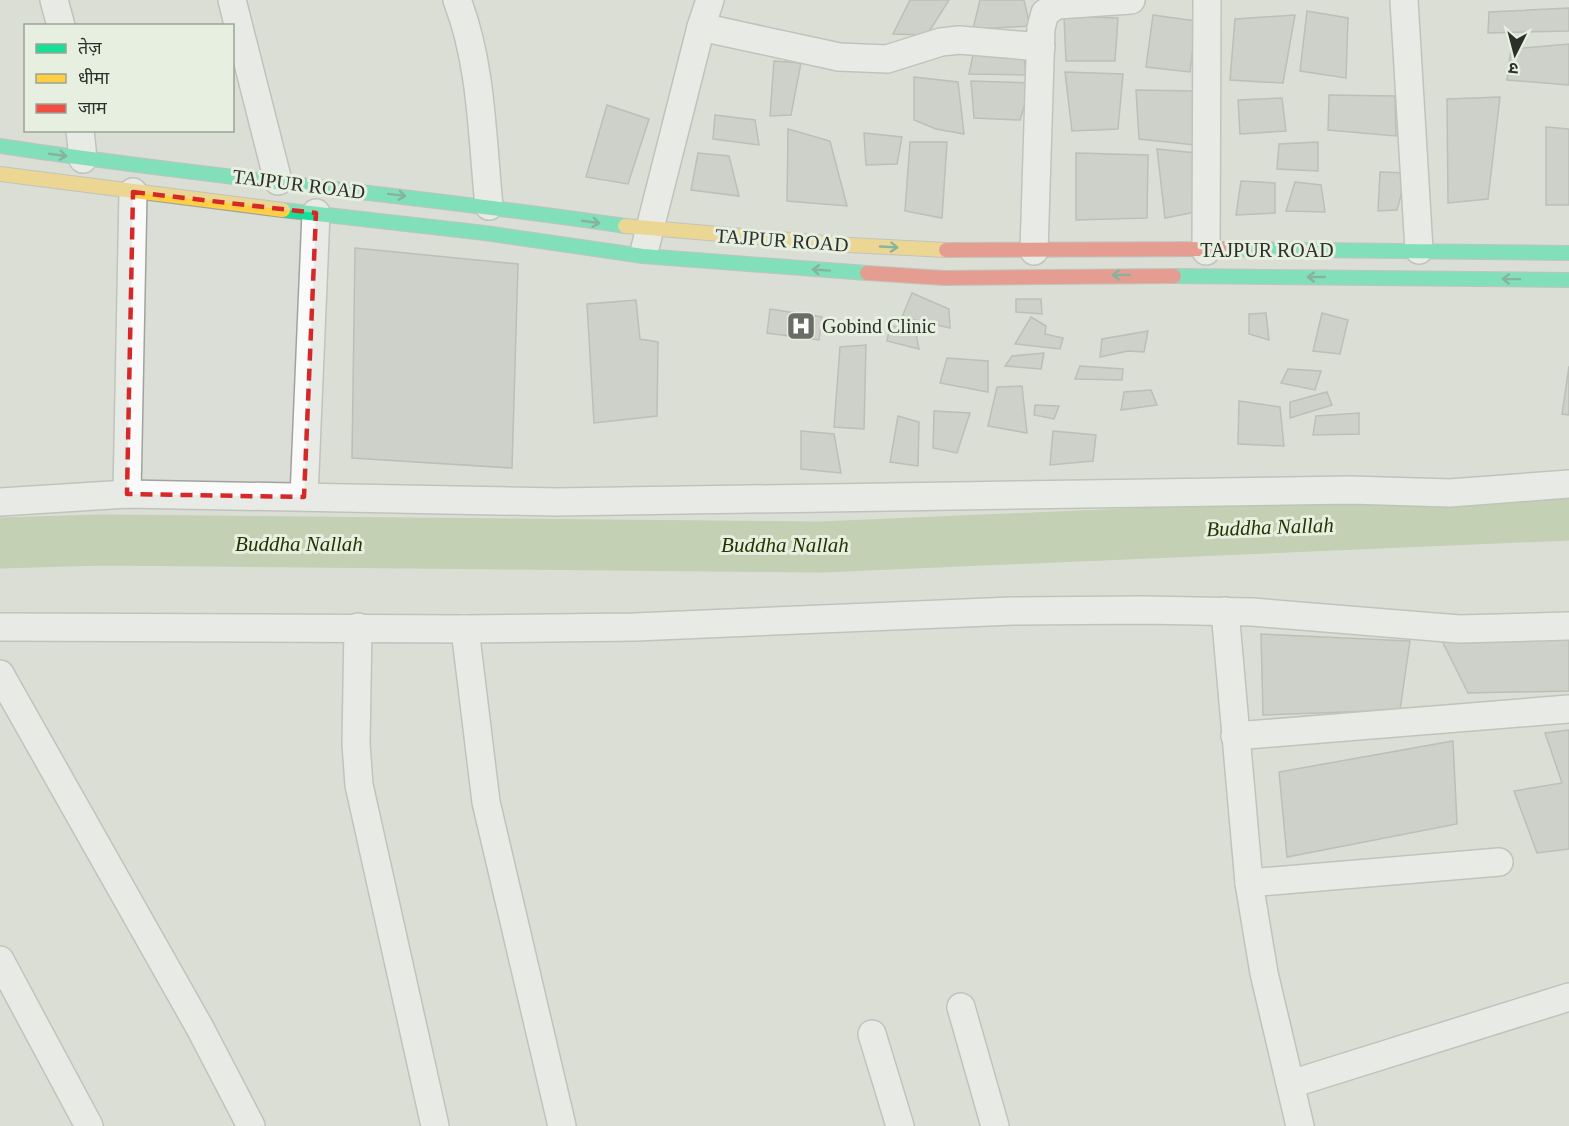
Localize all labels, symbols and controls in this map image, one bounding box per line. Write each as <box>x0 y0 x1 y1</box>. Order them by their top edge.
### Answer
legend <box>24 24 234 132</box>
north arrow <box>1485 24 1545 84</box>
text: तेज़ <box>78 37 102 58</box>
text: उ <box>1507 59 1519 77</box>
text: धीमा <box>78 68 109 88</box>
text: जाम <box>78 98 108 118</box>
one-way arrow <box>47 150 67 161</box>
street label: TAJPUR ROAD <box>231 165 367 203</box>
one-way arrow <box>387 190 407 201</box>
one-way arrow <box>580 216 600 227</box>
street label: TAJPUR ROAD <box>715 224 849 256</box>
street label: TAJPUR ROAD <box>1200 239 1334 261</box>
one-way arrow <box>879 242 899 253</box>
one-way arrow <box>811 264 831 275</box>
one-way arrow <box>1111 269 1131 281</box>
one-way arrow <box>1306 271 1326 283</box>
one-way arrow <box>1501 273 1521 284</box>
hospital icon: Gobind Clinic <box>785 310 817 342</box>
place label: Gobind Clinic <box>822 315 936 337</box>
water label: Buddha Nallah <box>1206 513 1334 541</box>
water label: Buddha Nallah <box>235 532 363 556</box>
water label: Buddha Nallah <box>721 533 849 557</box>

